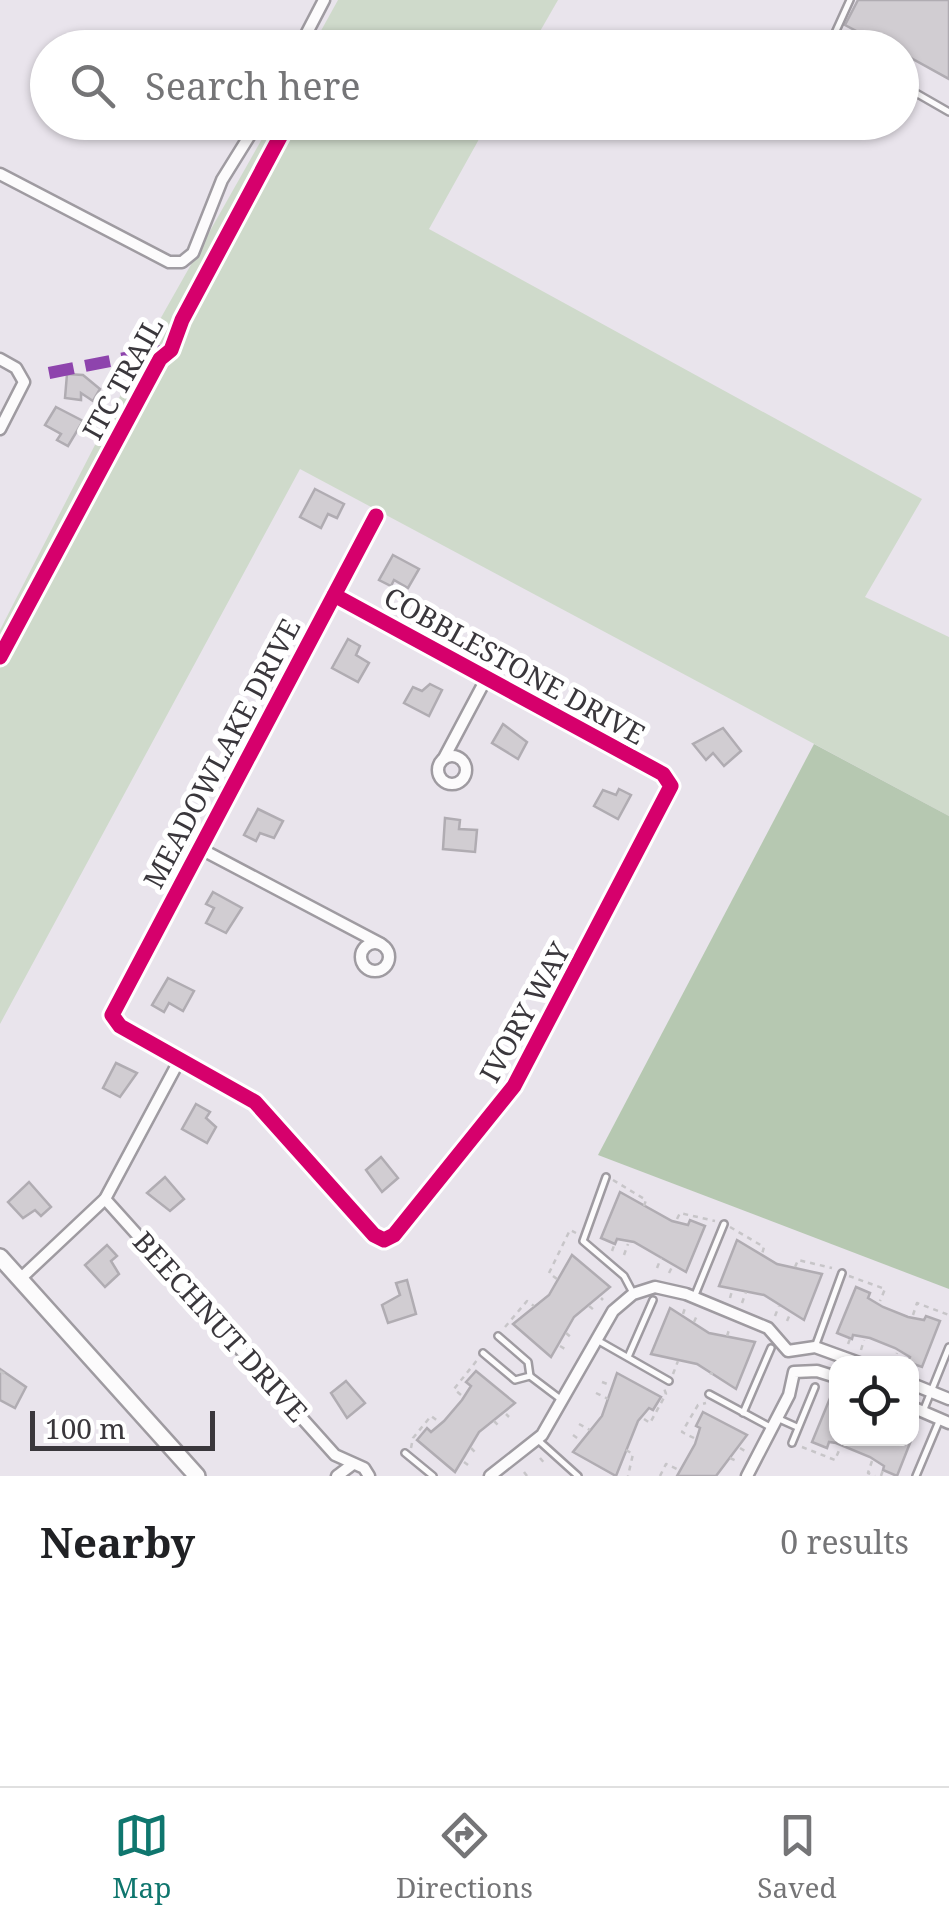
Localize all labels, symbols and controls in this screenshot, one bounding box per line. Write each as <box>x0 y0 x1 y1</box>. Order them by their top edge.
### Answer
search box <box>30 30 919 140</box>
icon: search <box>65 58 120 113</box>
text: Search here <box>145 59 361 111</box>
street label: ITC TRAIL <box>73 310 171 446</box>
street label: COBBLESTONE DRIVE <box>378 577 652 753</box>
street label: MEADOWLAKE DRIVE <box>134 612 308 894</box>
street label: IVORY WAY <box>470 935 578 1089</box>
street label: BEECHNUT DRIVE <box>125 1223 317 1429</box>
map controls <box>829 1356 919 1446</box>
button: locate <box>829 1356 919 1446</box>
scale bar <box>30 1406 215 1450</box>
text: 100 m <box>45 1409 126 1447</box>
text: Nearby <box>40 1513 195 1570</box>
text: 0 results <box>780 1520 909 1563</box>
tab: Map <box>112 1808 171 1906</box>
tab: Directions <box>396 1808 533 1906</box>
tab: Saved <box>757 1808 837 1906</box>

